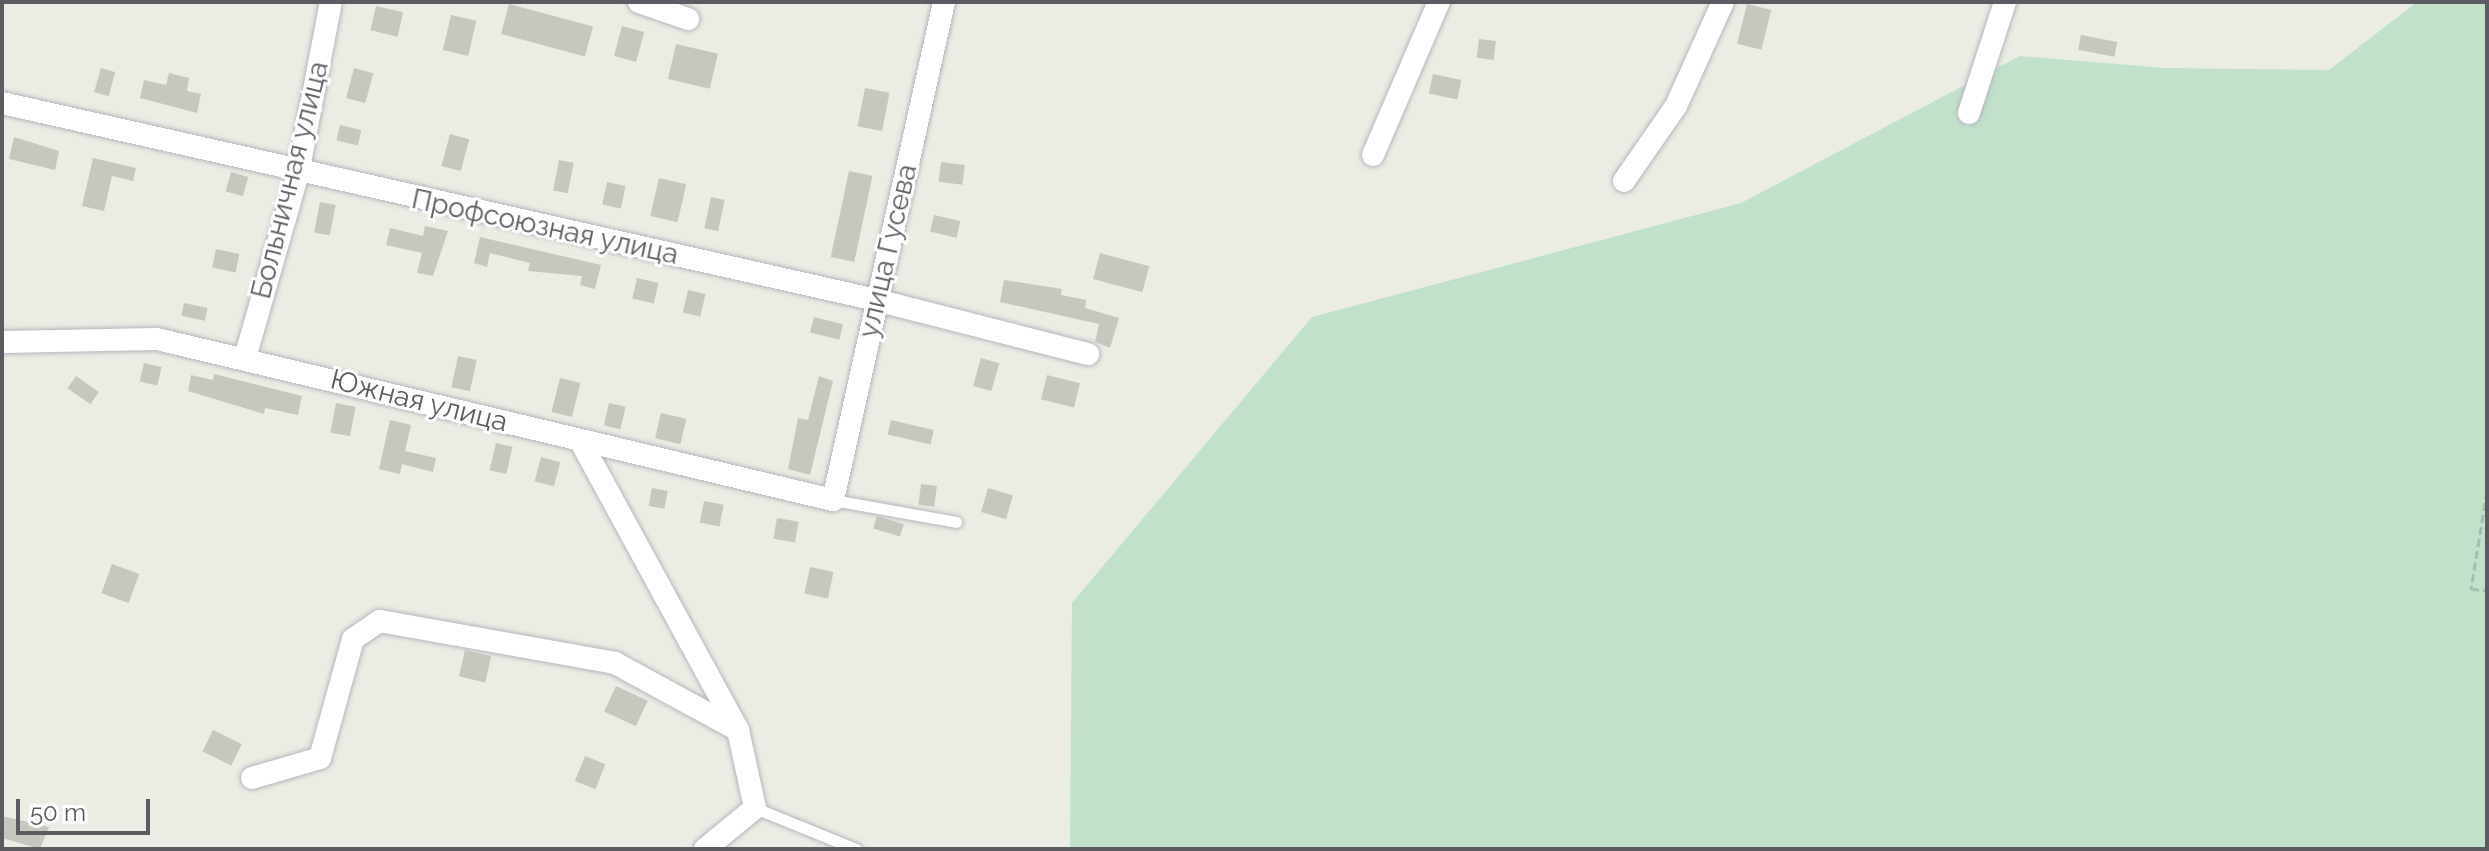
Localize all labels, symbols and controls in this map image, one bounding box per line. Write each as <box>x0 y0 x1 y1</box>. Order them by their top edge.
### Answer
street label: Больничная улица <box>244 57 336 303</box>
street label: улица Гусева <box>852 161 924 341</box>
street label: Профсоюзная улица <box>408 182 682 272</box>
street label: Южная улица <box>327 363 511 439</box>
scale bar <box>20 783 154 833</box>
text: 50 m <box>30 798 86 827</box>

